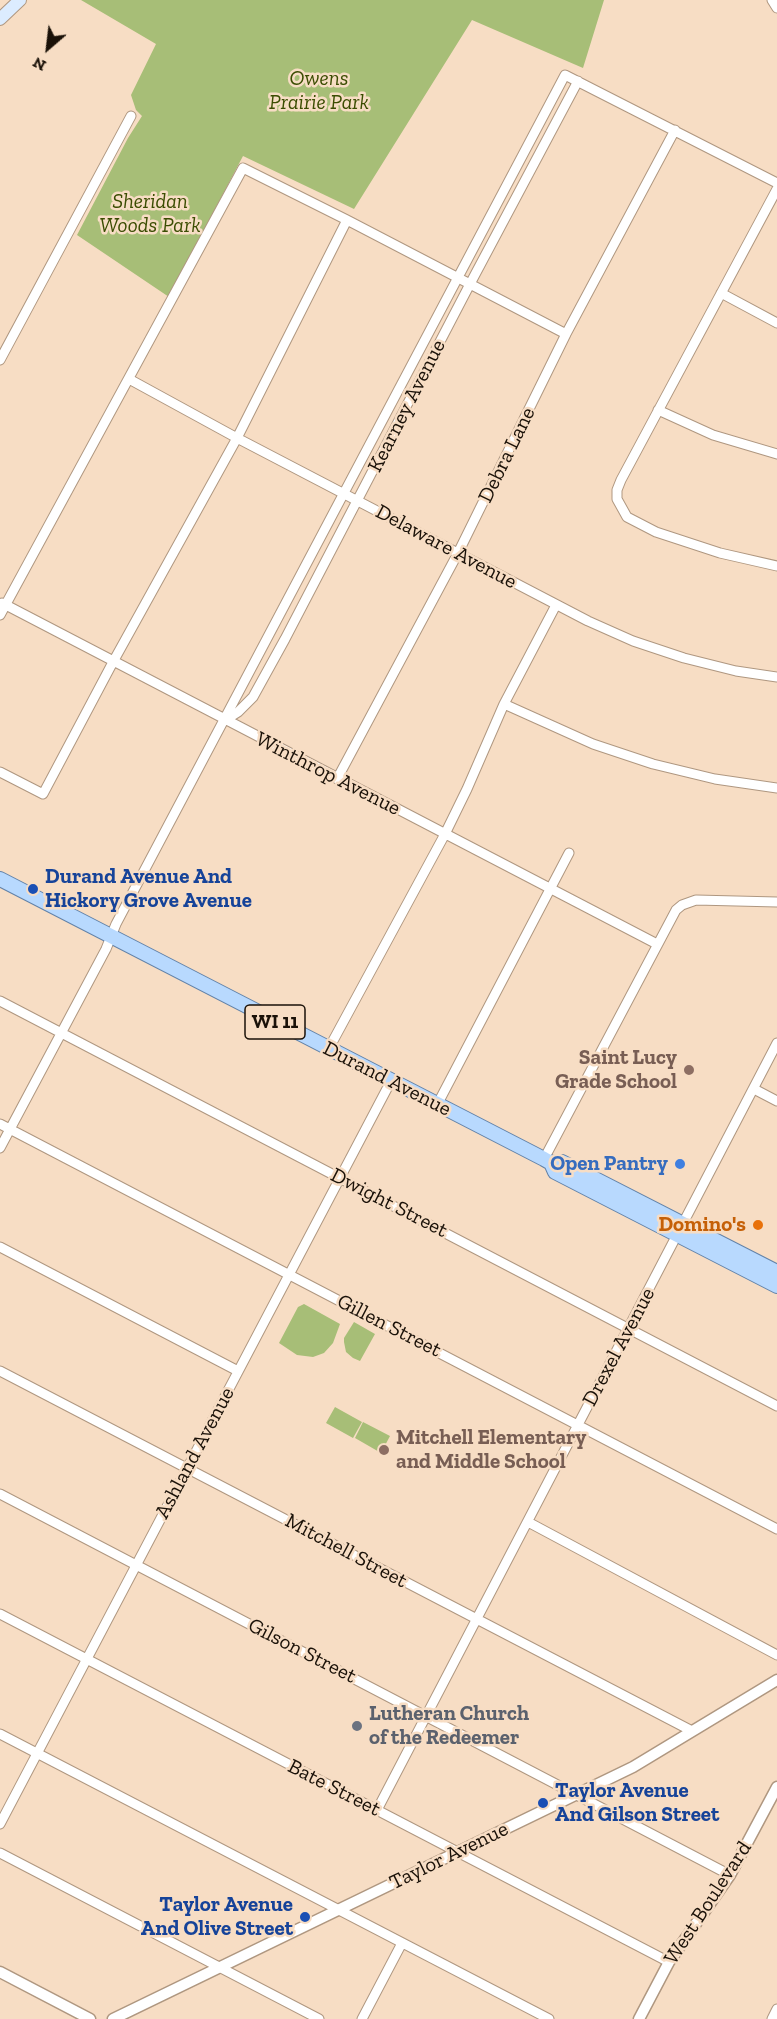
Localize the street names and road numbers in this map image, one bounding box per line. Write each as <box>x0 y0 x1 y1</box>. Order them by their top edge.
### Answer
street label: Kearney Avenue <box>363 335 451 477</box>
street label: Debra Lane <box>473 403 541 507</box>
street label: Delaware Avenue <box>371 499 521 595</box>
street label: Winthrop Avenue <box>251 727 405 821</box>
road number: WI 11 <box>245 1005 305 1039</box>
street label: Durand Avenue <box>319 1036 455 1122</box>
street label: Dwight Street <box>326 1163 452 1243</box>
street label: Drexel Avenue <box>577 1283 661 1411</box>
street label: Gillen Street <box>333 1289 445 1363</box>
street label: Ashland Avenue <box>150 1383 240 1523</box>
street label: Mitchell Street <box>281 1508 411 1594</box>
street label: Gilson Street <box>244 1613 360 1689</box>
street label: Bate Street <box>283 1754 385 1822</box>
street label: Taylor Avenue <box>385 1816 513 1896</box>
street label: West Boulevard <box>659 1837 757 1969</box>

